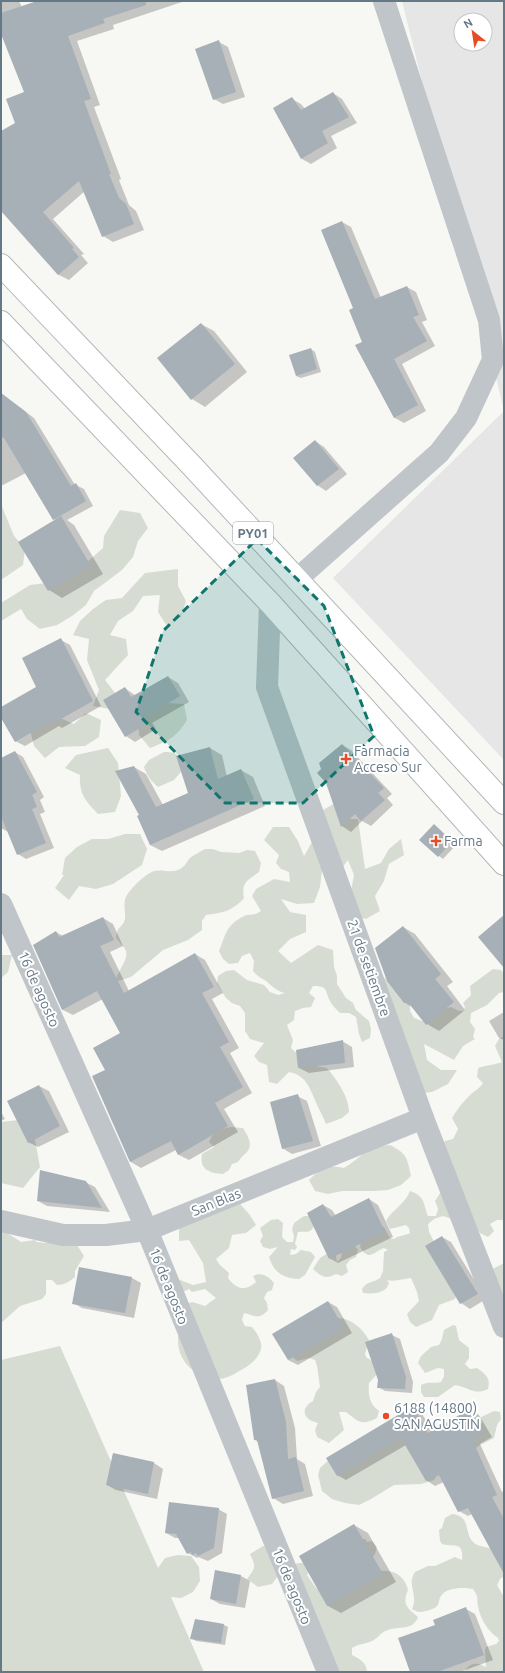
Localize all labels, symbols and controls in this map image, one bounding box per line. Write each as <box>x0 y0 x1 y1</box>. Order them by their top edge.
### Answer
north arrow <box>453 12 493 52</box>
text: N <box>461 16 475 31</box>
road number: PY01 <box>233 522 273 544</box>
place label: Farmacia Acceso Sur <box>354 743 423 775</box>
marker: Farmacia Acceso Sur <box>341 754 351 764</box>
place label: Farma <box>444 833 483 849</box>
marker: Farma <box>431 836 441 846</box>
street label: 21 de setiembre <box>344 917 394 1019</box>
street label: 16 de agosto <box>15 949 63 1029</box>
street label: San Blas <box>189 1185 243 1219</box>
street label: 16 de agosto <box>146 1245 192 1327</box>
place label: 6188 (14800) SAN AGUSTIN <box>394 1400 480 1432</box>
marker: 6188 (14800) SAN AGUSTIN <box>381 1411 391 1421</box>
street label: 16 de agosto <box>269 1545 315 1627</box>

